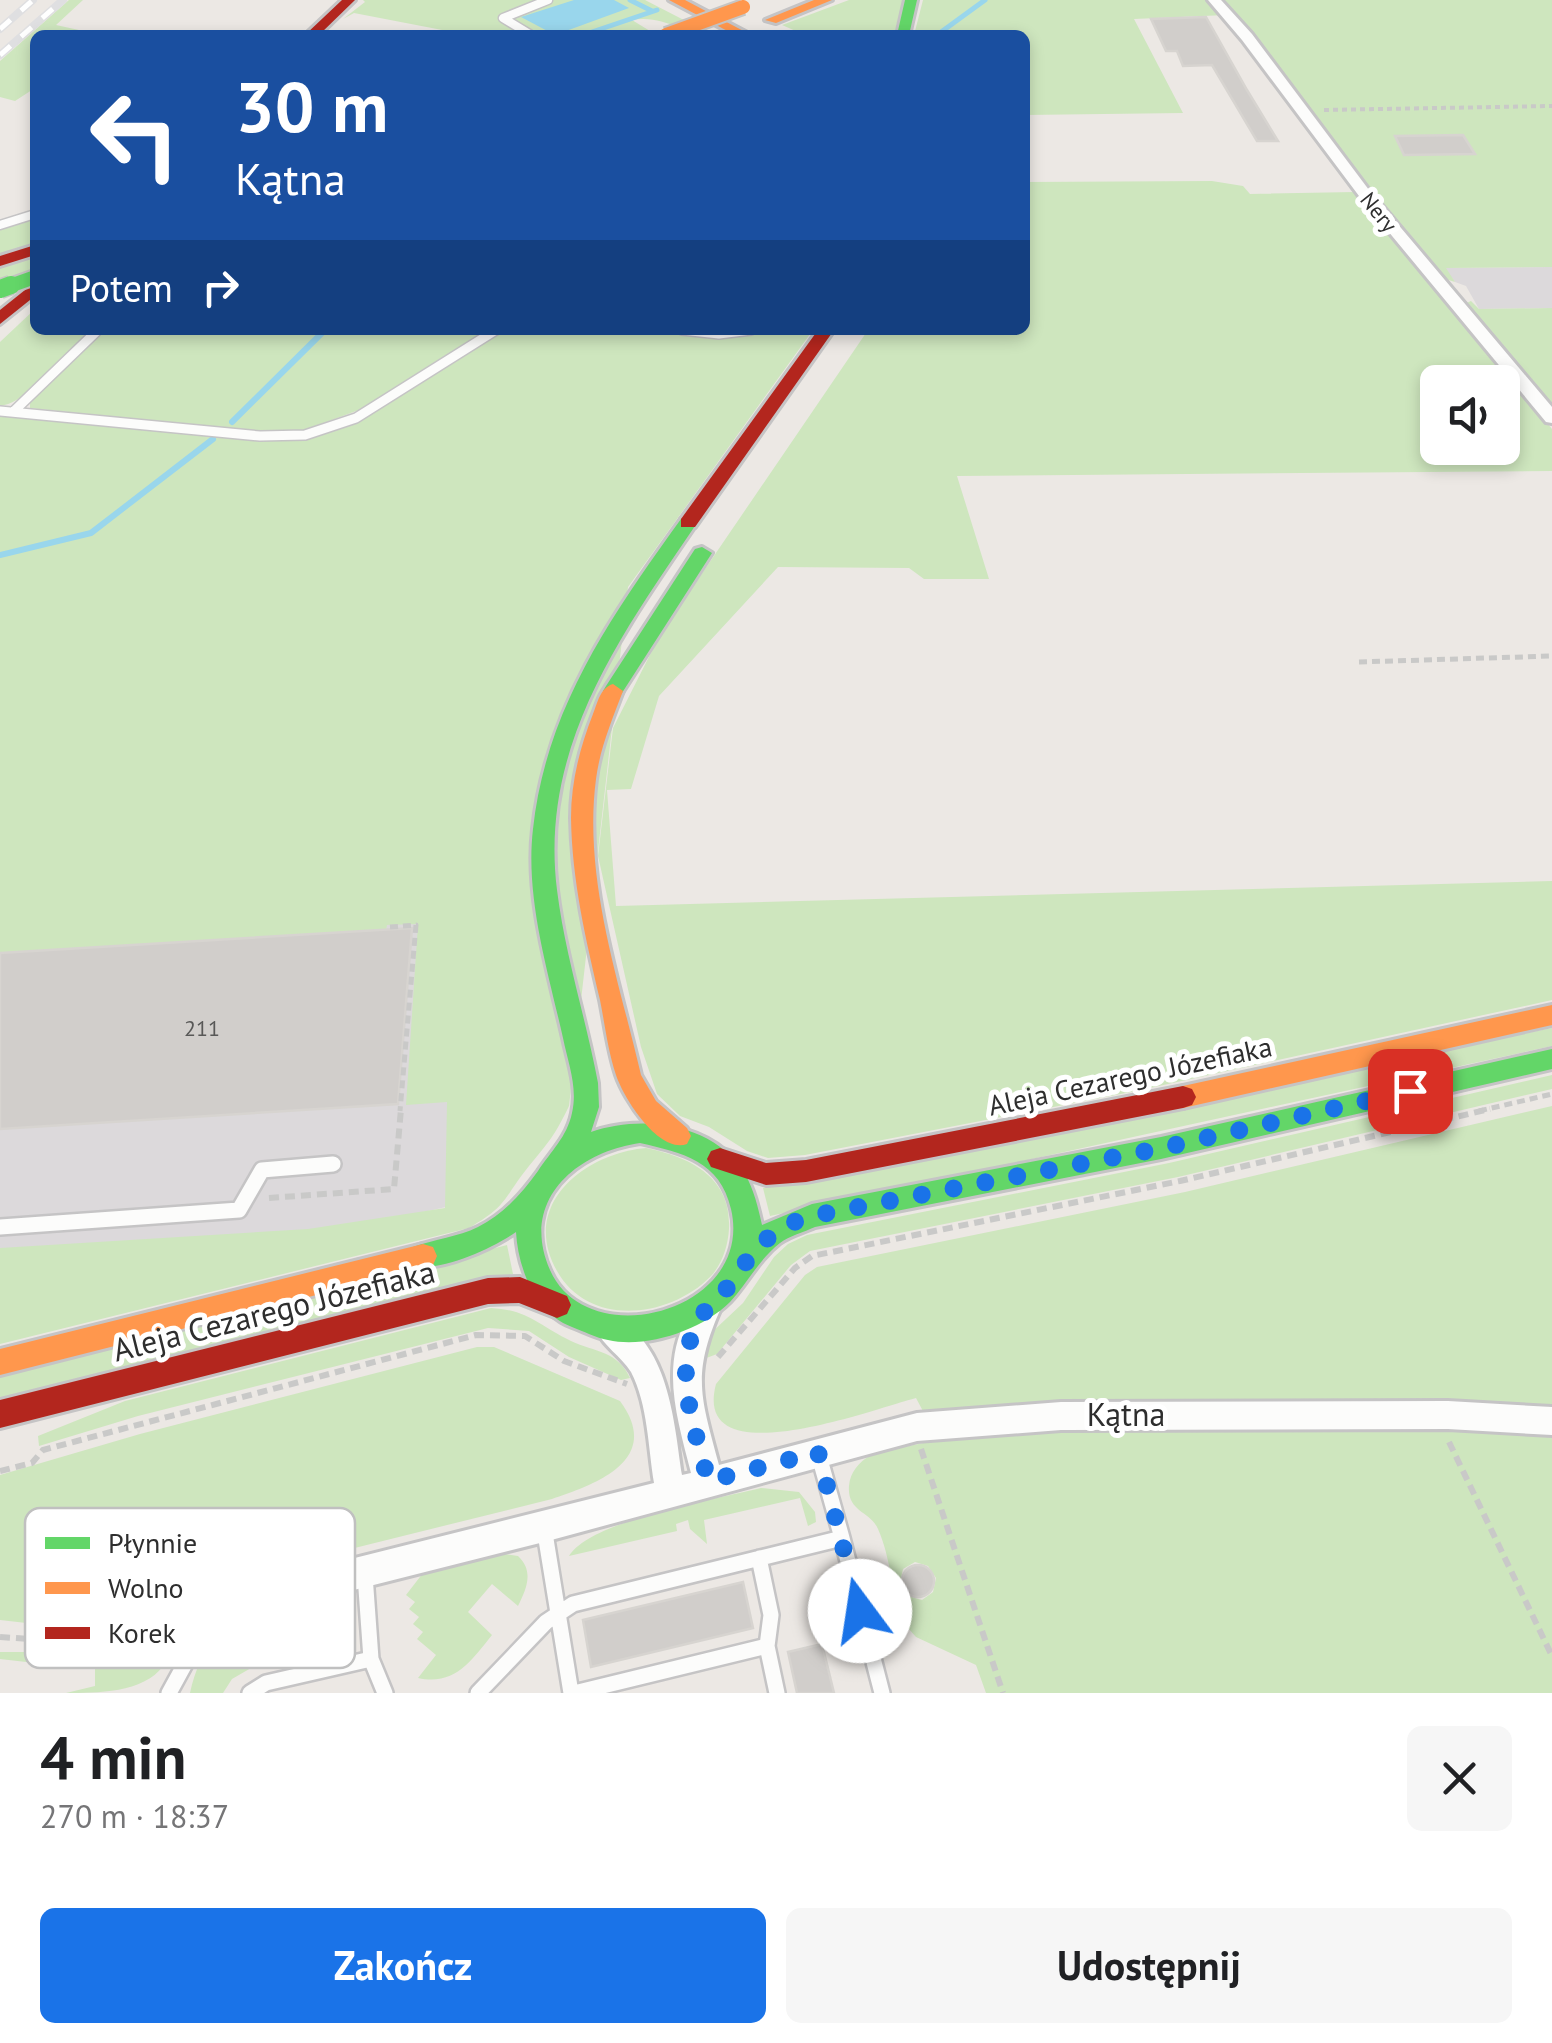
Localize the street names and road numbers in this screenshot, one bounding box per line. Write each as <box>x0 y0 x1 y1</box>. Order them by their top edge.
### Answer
street label: Nery <box>1354 186 1404 238</box>
street label: Aleja Cezarego Józefiaka <box>985 1027 1275 1124</box>
street label: Aleja Cezarego Józefiaka <box>108 1250 439 1370</box>
street label: Kątna <box>1087 1393 1165 1435</box>

